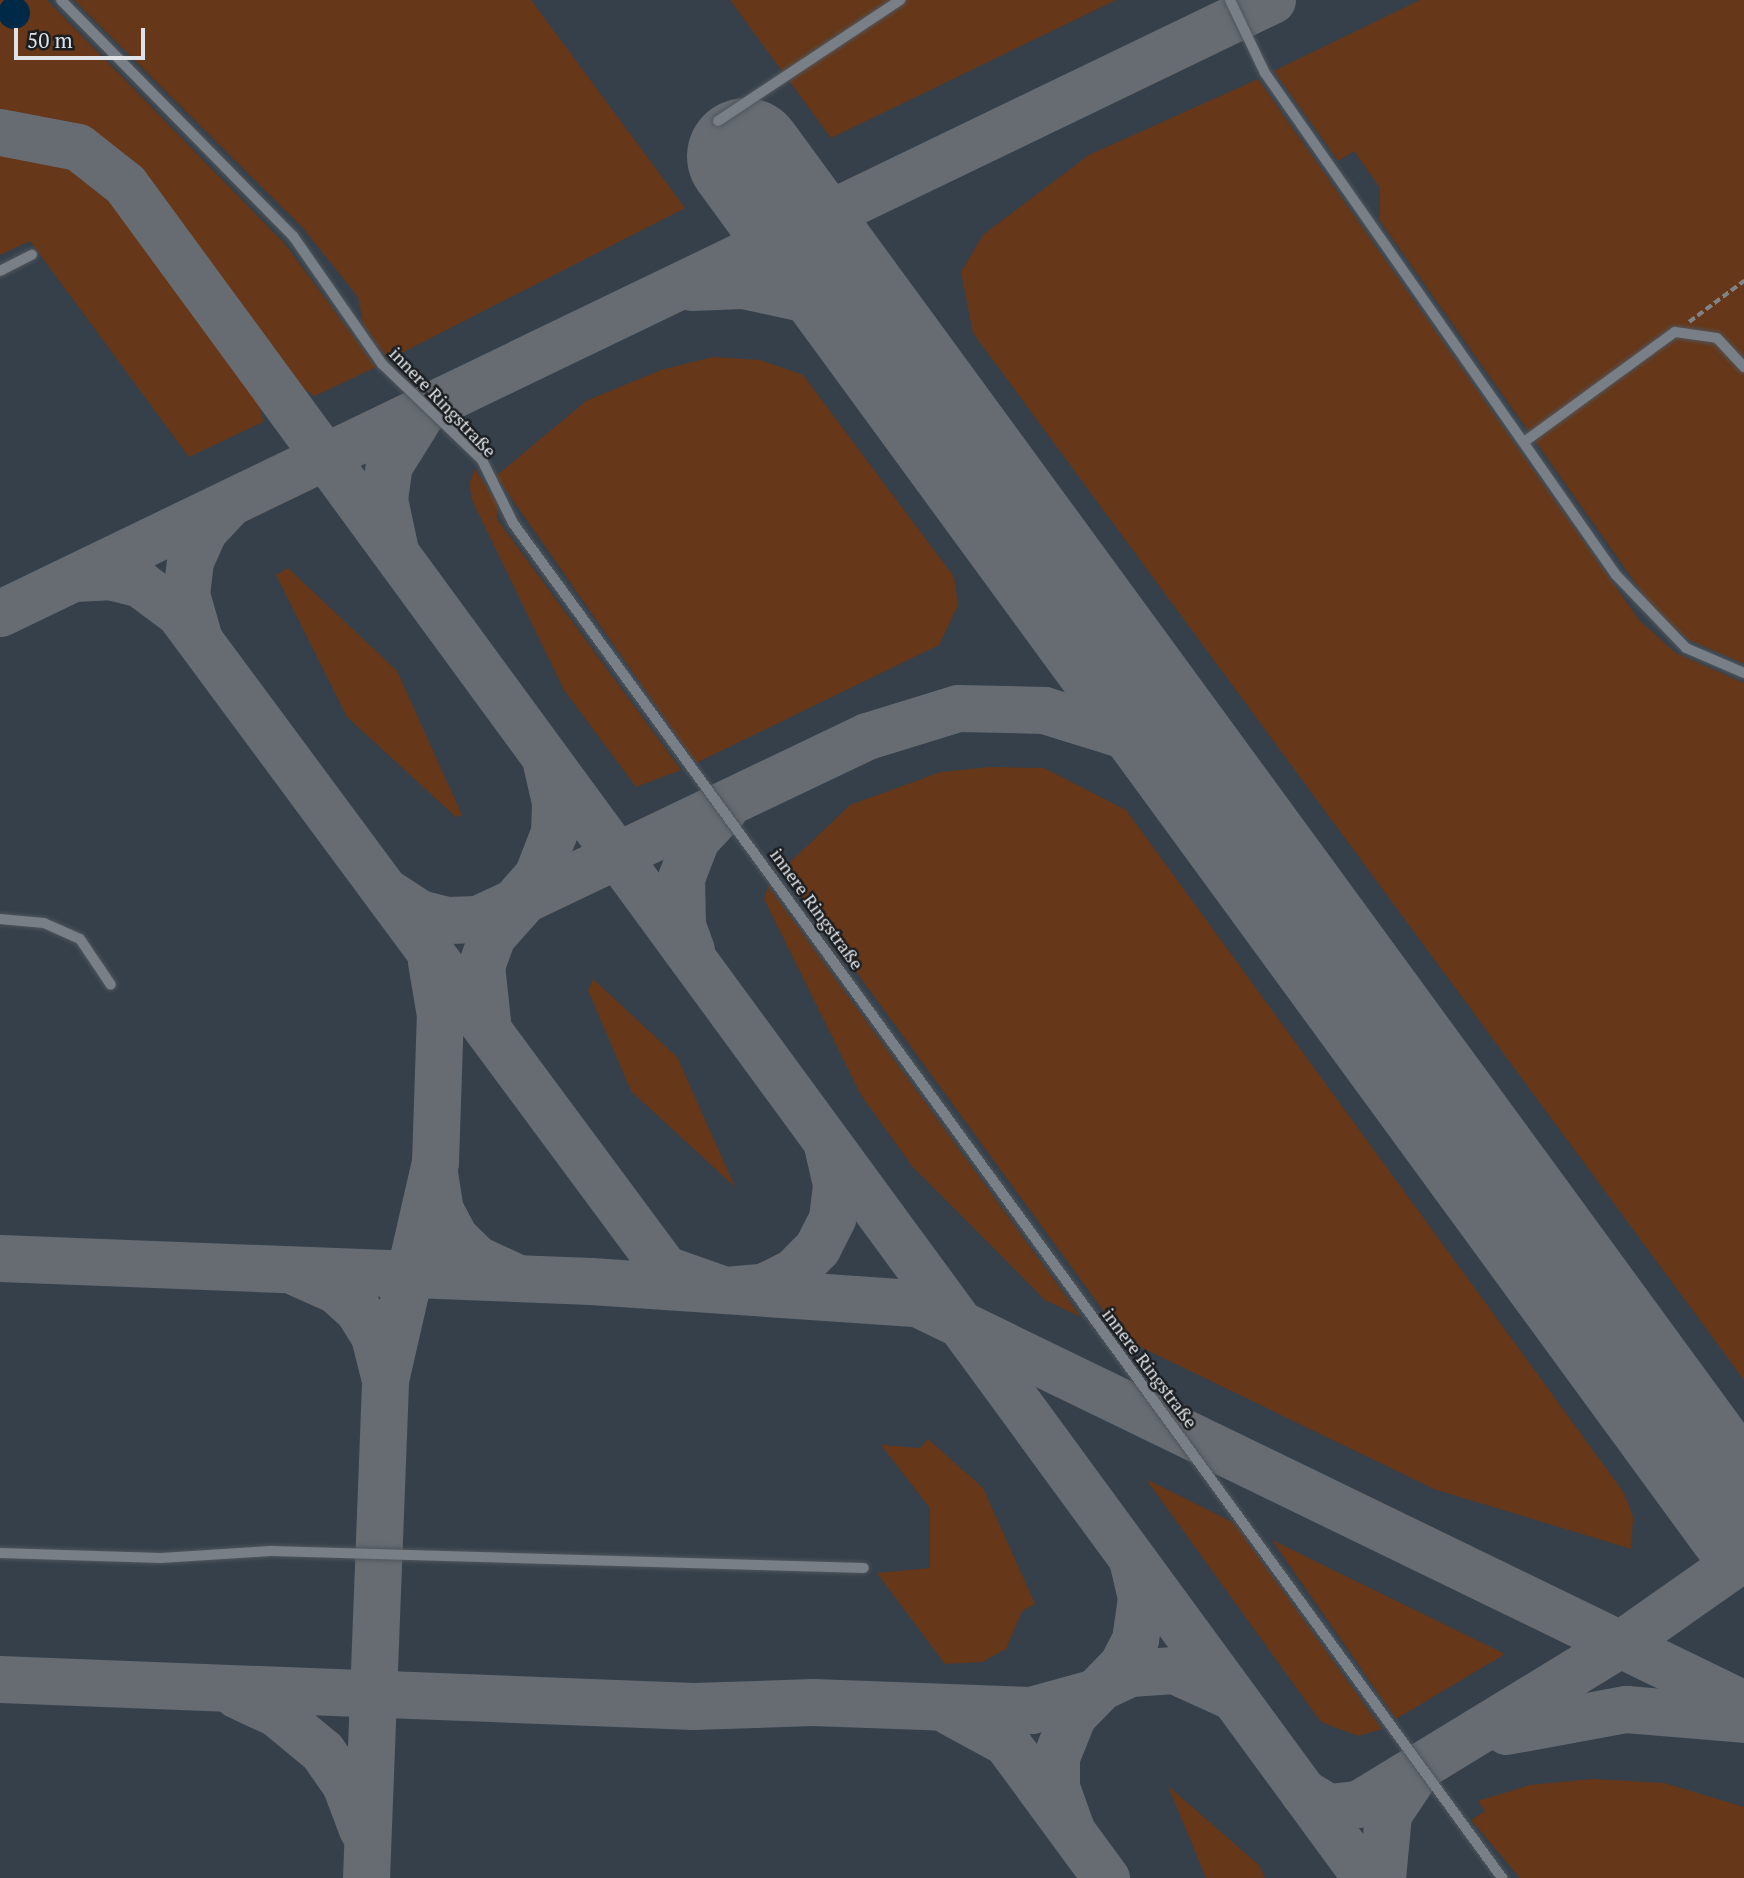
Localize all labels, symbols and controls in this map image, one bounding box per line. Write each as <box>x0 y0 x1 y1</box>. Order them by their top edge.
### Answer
scale bar <box>18 14 149 58</box>
text: 50 m <box>27 26 73 54</box>
street label: innere Ringstraße <box>385 343 501 461</box>
street label: innere Ringstraße <box>766 844 868 974</box>
street label: innere Ringstraße <box>1098 1304 1202 1432</box>

